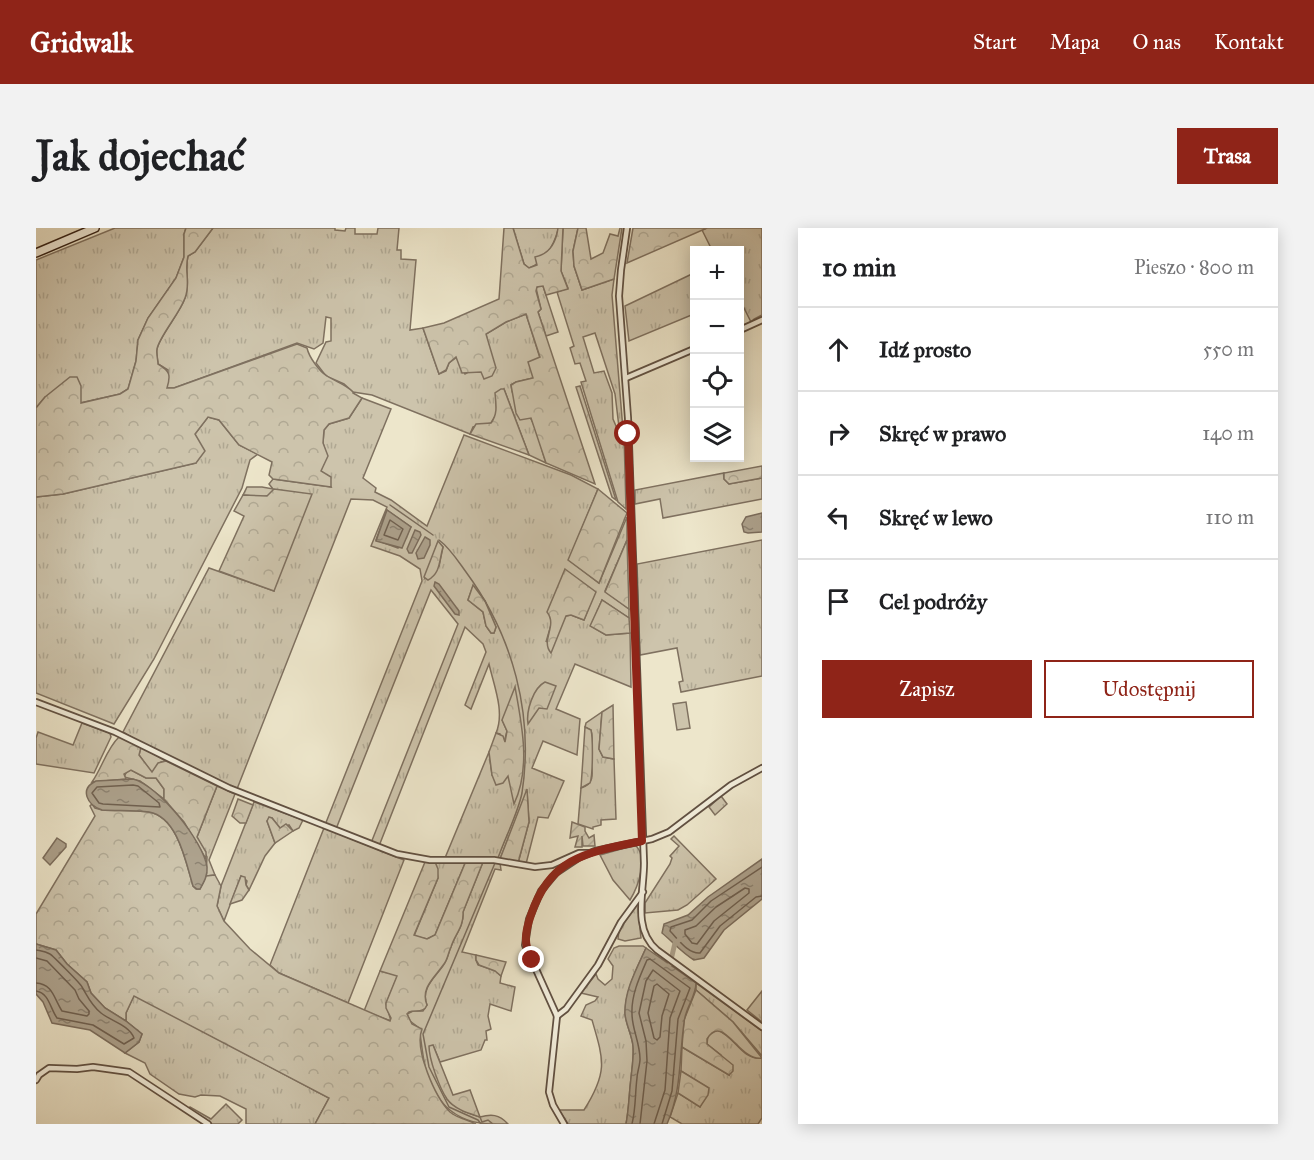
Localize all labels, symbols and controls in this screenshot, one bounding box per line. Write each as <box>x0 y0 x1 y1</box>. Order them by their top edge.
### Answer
text: Gridwalk <box>30 25 133 60</box>
text: Start <box>973 29 1017 55</box>
text: Mapa <box>1050 29 1100 55</box>
text: O nas <box>1133 29 1181 55</box>
text: Kontakt <box>1214 29 1284 55</box>
button: Trasa <box>1177 128 1278 184</box>
text: Jak dojechać <box>36 130 245 182</box>
map controls <box>690 246 744 462</box>
button: + <box>690 246 744 300</box>
text: 10 min <box>822 251 896 283</box>
text: Pieszo · 800 m <box>1134 255 1254 279</box>
button: − <box>690 300 744 354</box>
icon: ahead <box>822 333 855 366</box>
text: Idź prosto <box>879 336 971 363</box>
text: 550 m <box>1203 337 1254 361</box>
button: locate <box>690 354 744 408</box>
button: layers <box>690 408 744 462</box>
icon: right <box>822 417 855 450</box>
route start <box>614 420 640 446</box>
text: Skręć w prawo <box>879 420 1006 447</box>
text: 140 m <box>1202 421 1254 445</box>
icon: left <box>822 501 855 534</box>
text: Skręć w lewo <box>879 504 993 531</box>
text: 110 m <box>1206 505 1254 529</box>
icon: arrive <box>822 585 855 618</box>
text: Cel podróży <box>879 588 987 615</box>
button: Zapisz <box>822 660 1032 718</box>
button: Udostępnij <box>1044 660 1254 718</box>
route end <box>518 946 544 972</box>

